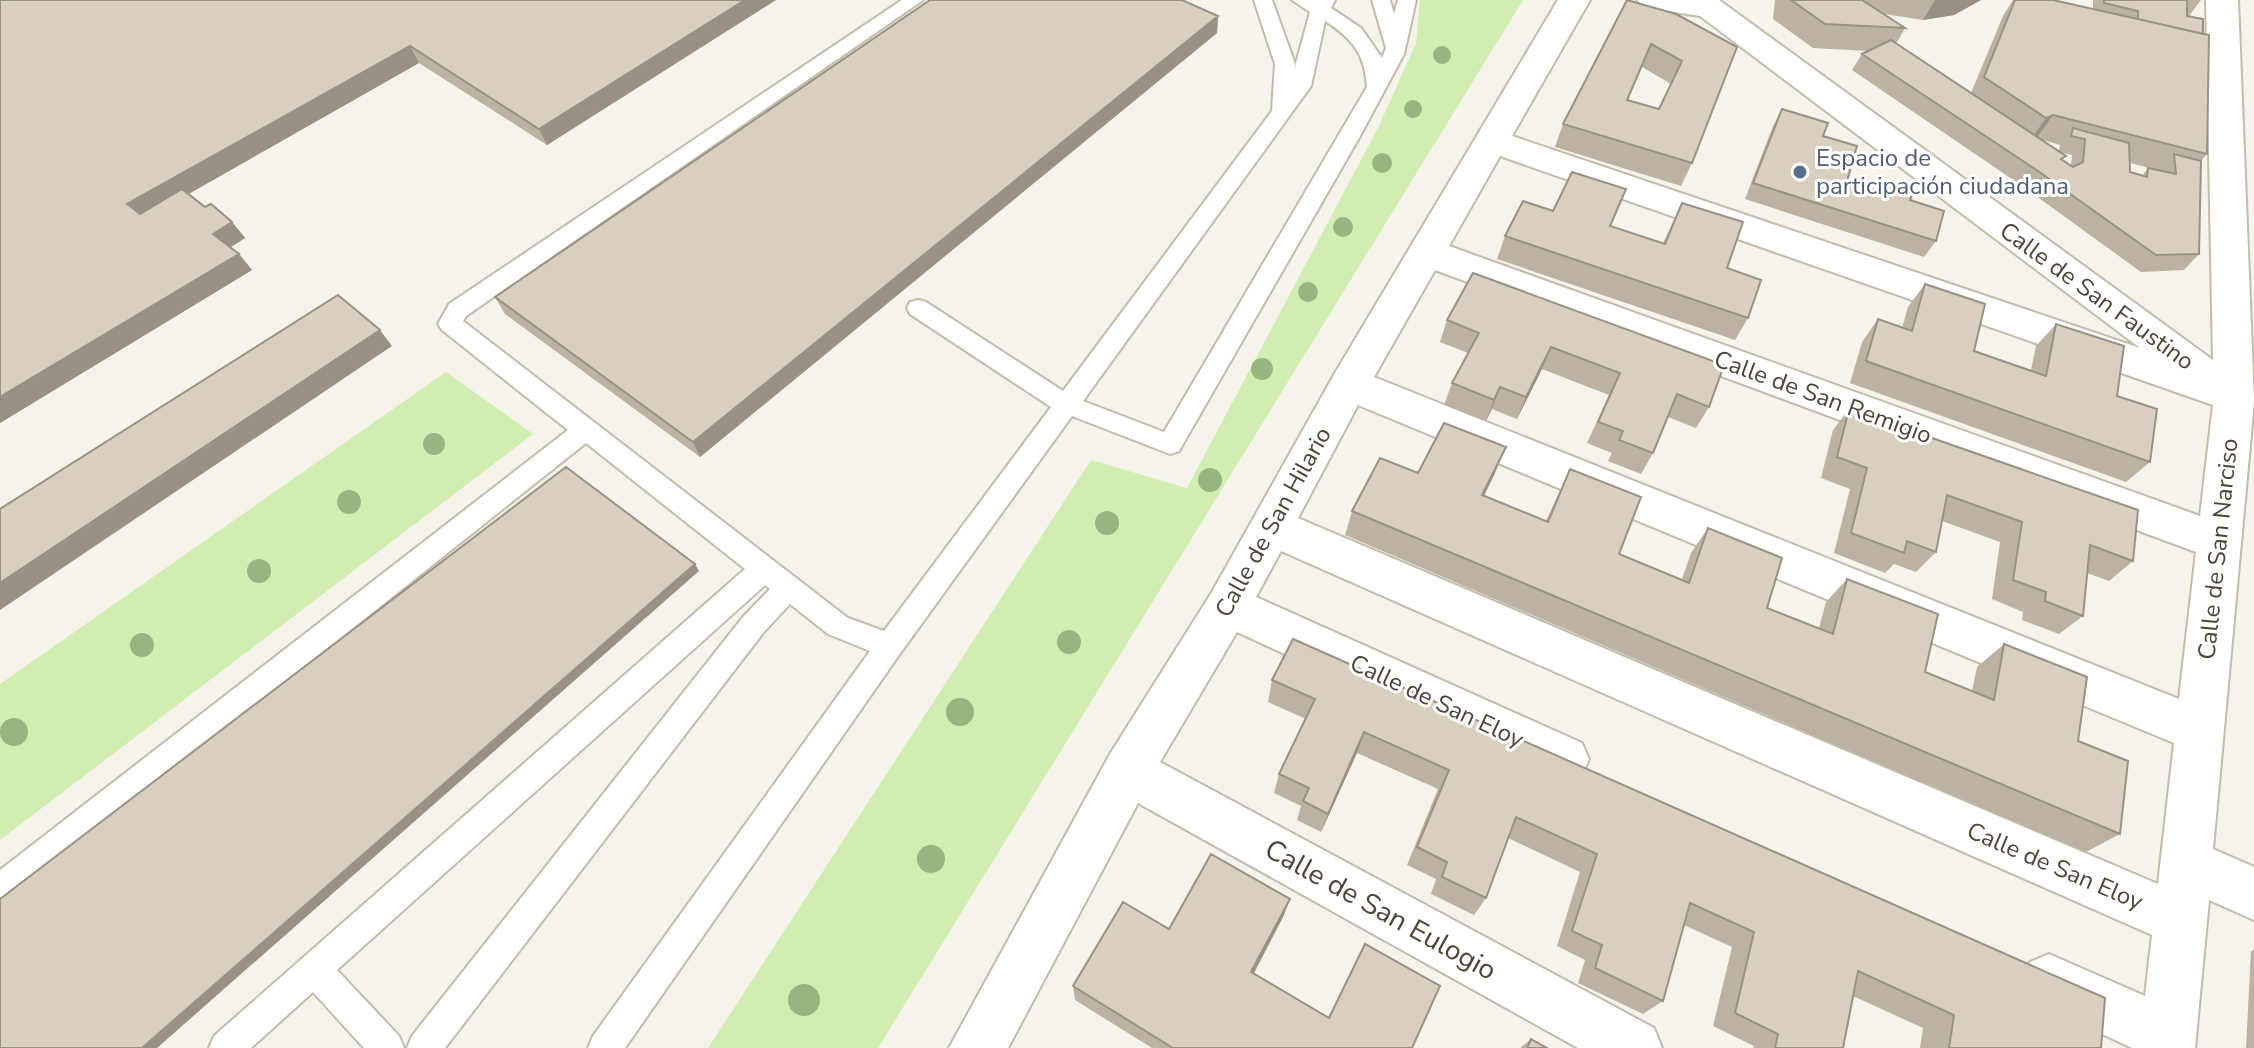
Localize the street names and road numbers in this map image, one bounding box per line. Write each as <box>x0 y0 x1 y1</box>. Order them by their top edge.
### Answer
street label: Calle de San Faustino <box>1993 215 2201 377</box>
street label: Calle de San Remigio <box>1710 343 1936 451</box>
street label: Calle de San Hilario <box>1207 421 1339 623</box>
street label: Calle de San Narciso <box>2190 437 2246 661</box>
street label: Calle de San Eloy <box>1345 647 1530 756</box>
street label: Calle de San Eloy <box>1962 815 2148 918</box>
street label: Calle de San Eulogio <box>1258 830 1503 989</box>

